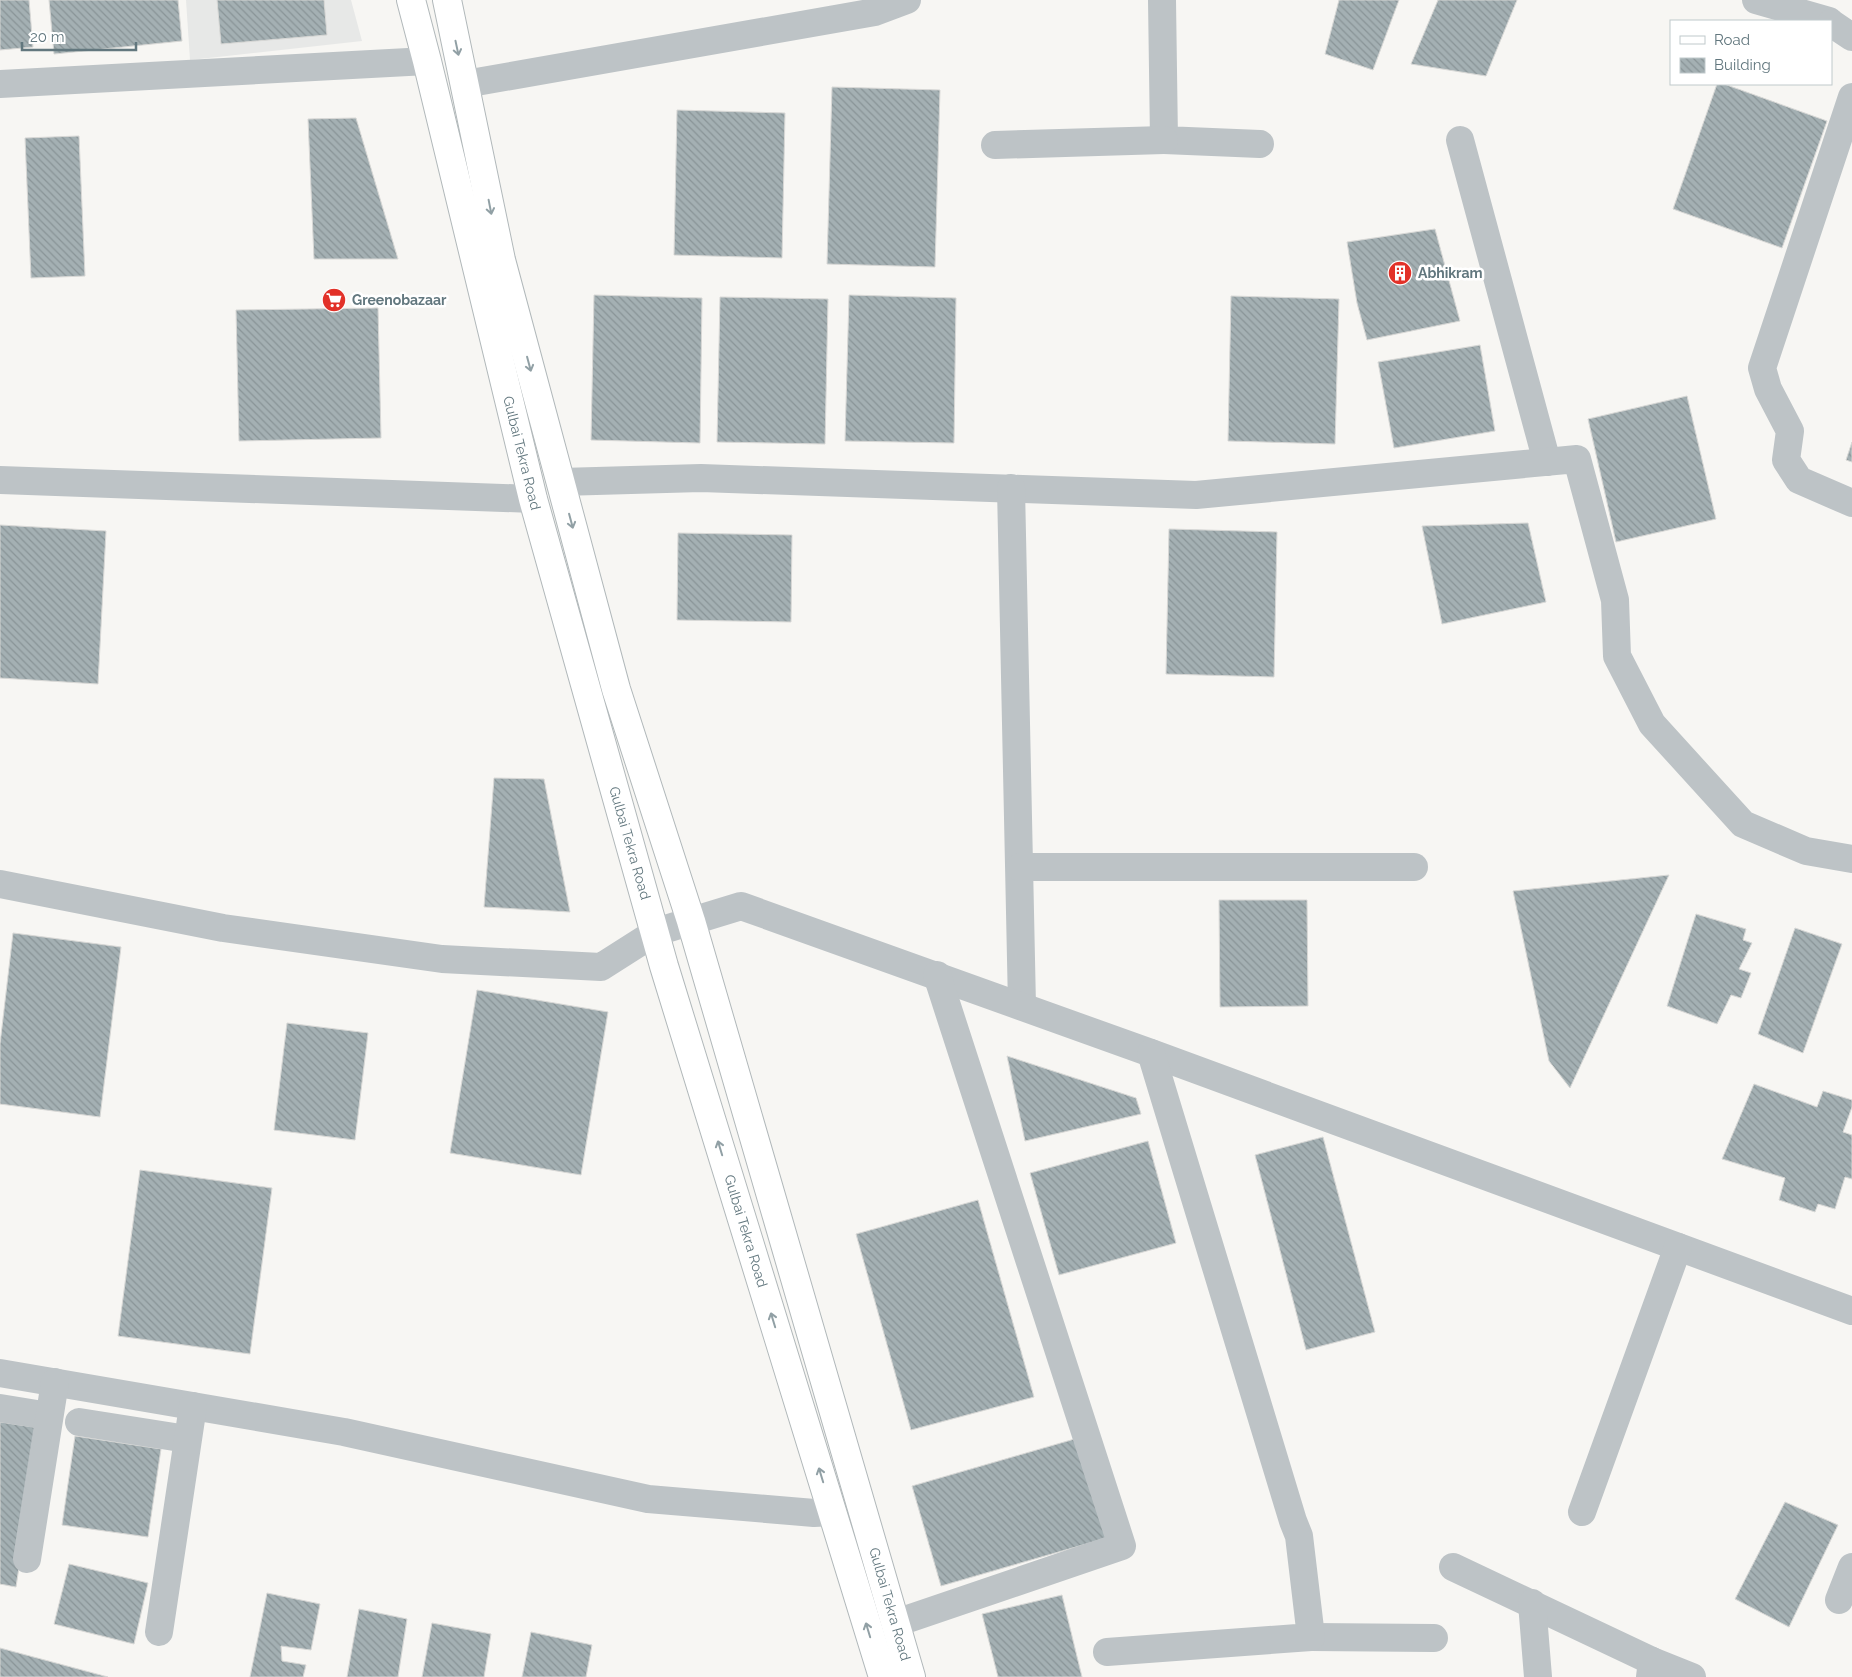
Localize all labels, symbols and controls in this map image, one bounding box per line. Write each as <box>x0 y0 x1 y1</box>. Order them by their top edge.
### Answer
scale bar <box>22 20 136 52</box>
legend <box>1670 20 1832 85</box>
text: 20 m <box>30 28 65 46</box>
text: Road <box>1714 31 1750 49</box>
one-way arrow <box>453 39 463 55</box>
text: Building <box>1714 56 1771 74</box>
one-way arrow <box>486 198 495 214</box>
building icon: Abhikram <box>1387 260 1413 286</box>
place label: Abhikram <box>1418 265 1483 281</box>
supermarket icon: Greenobazaar <box>321 287 347 313</box>
place label: Greenobazaar <box>352 292 447 308</box>
one-way arrow <box>525 356 534 372</box>
street label: Gulbai Tekra Road <box>500 394 544 512</box>
one-way arrow <box>567 513 576 529</box>
street label: Gulbai Tekra Road <box>606 785 654 901</box>
one-way arrow <box>715 1140 724 1156</box>
street label: Gulbai Tekra Road <box>721 1173 771 1289</box>
one-way arrow <box>767 1312 777 1328</box>
one-way arrow <box>815 1467 825 1483</box>
street label: Gulbai Tekra Road <box>866 1546 914 1662</box>
one-way arrow <box>863 1623 873 1639</box>

